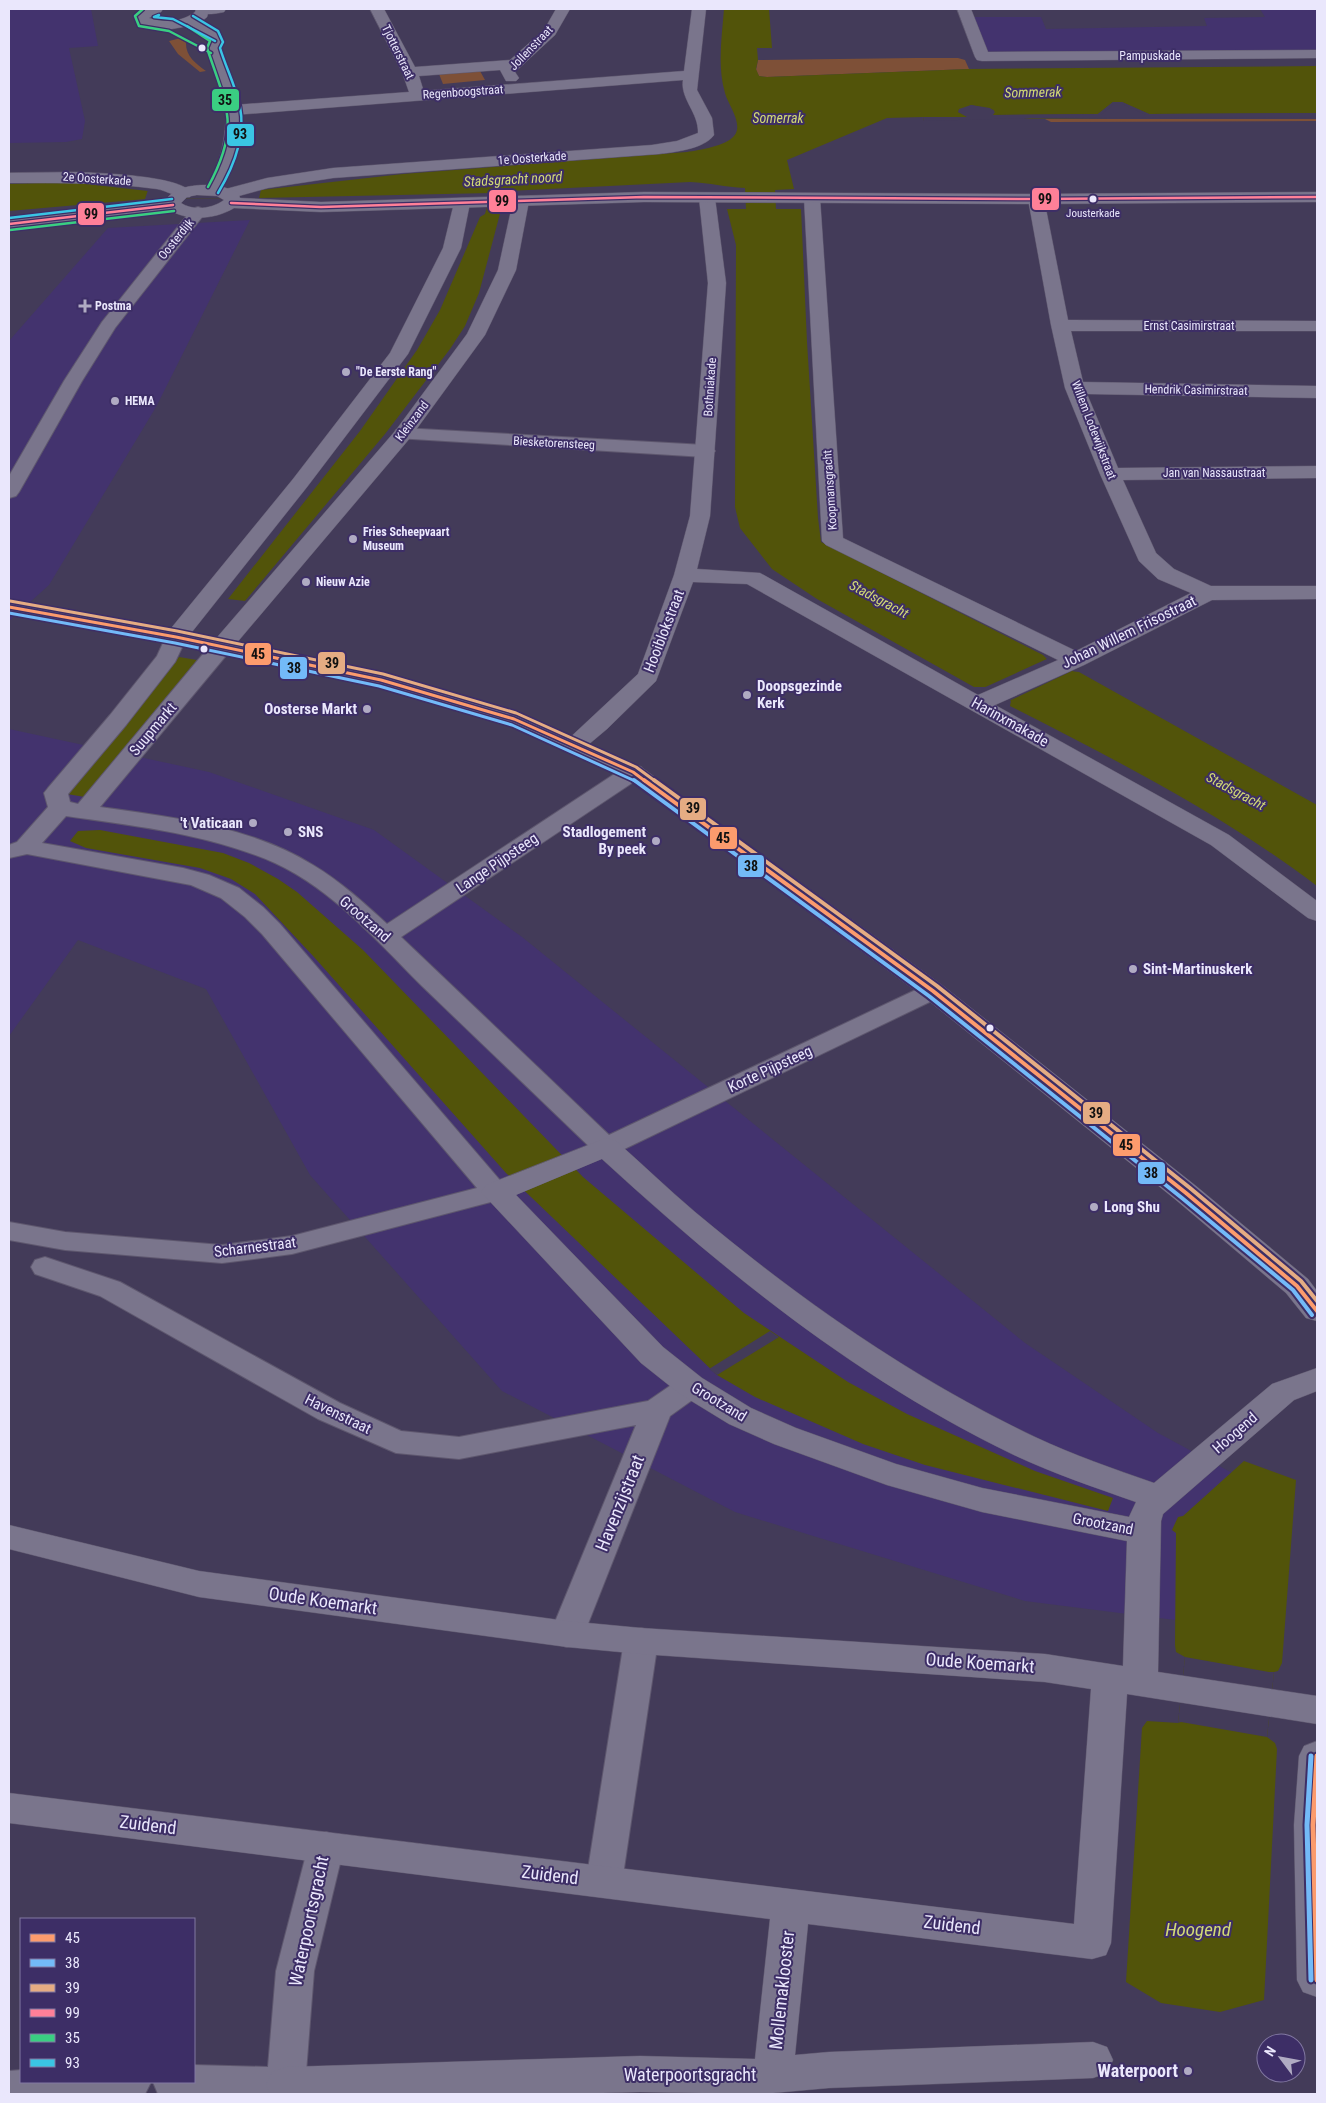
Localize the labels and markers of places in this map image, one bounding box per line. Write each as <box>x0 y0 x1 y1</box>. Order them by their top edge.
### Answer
unlabelled marker <box>197 43 207 53</box>
marker: Jousterkade <box>1088 194 1098 204</box>
place label: Jousterkade <box>1066 207 1120 220</box>
place label: Postma <box>95 299 132 313</box>
marker: Postma <box>79 300 91 312</box>
place label: "De Eerste Rang" <box>356 365 437 379</box>
marker: "De Eerste Rang" <box>340 366 352 378</box>
place label: HEMA <box>125 394 155 408</box>
marker: HEMA <box>109 395 121 407</box>
place label: Fries Scheepvaart Museum <box>363 525 450 553</box>
marker: Fries Scheepvaart Museum <box>347 533 359 545</box>
place label: Nieuw Azie <box>316 575 370 589</box>
marker: Nieuw Azie <box>300 576 312 588</box>
unlabelled marker <box>199 644 209 654</box>
place label: Doopsgezinde Kerk <box>757 677 842 712</box>
marker: Doopsgezinde Kerk <box>741 689 753 701</box>
place label: Oosterse Markt <box>264 700 357 718</box>
marker: Oosterse Markt <box>361 703 373 715</box>
place label: 't Vaticaan <box>180 814 243 832</box>
marker: 't Vaticaan <box>247 817 259 829</box>
place label: SNS <box>298 823 323 841</box>
place label: Stadlogement By peek <box>563 823 647 858</box>
marker: SNS <box>282 826 294 838</box>
marker: Stadlogement By peek <box>650 835 662 847</box>
place label: Sint-Martinuskerk <box>1143 960 1253 978</box>
marker: Sint-Martinuskerk <box>1127 963 1139 975</box>
unlabelled marker <box>985 1023 995 1033</box>
place label: Long Shu <box>1104 1198 1160 1216</box>
marker: Long Shu <box>1088 1201 1100 1213</box>
place label: Waterpoort <box>1097 2060 1178 2081</box>
marker: Waterpoort <box>1182 2065 1194 2077</box>

